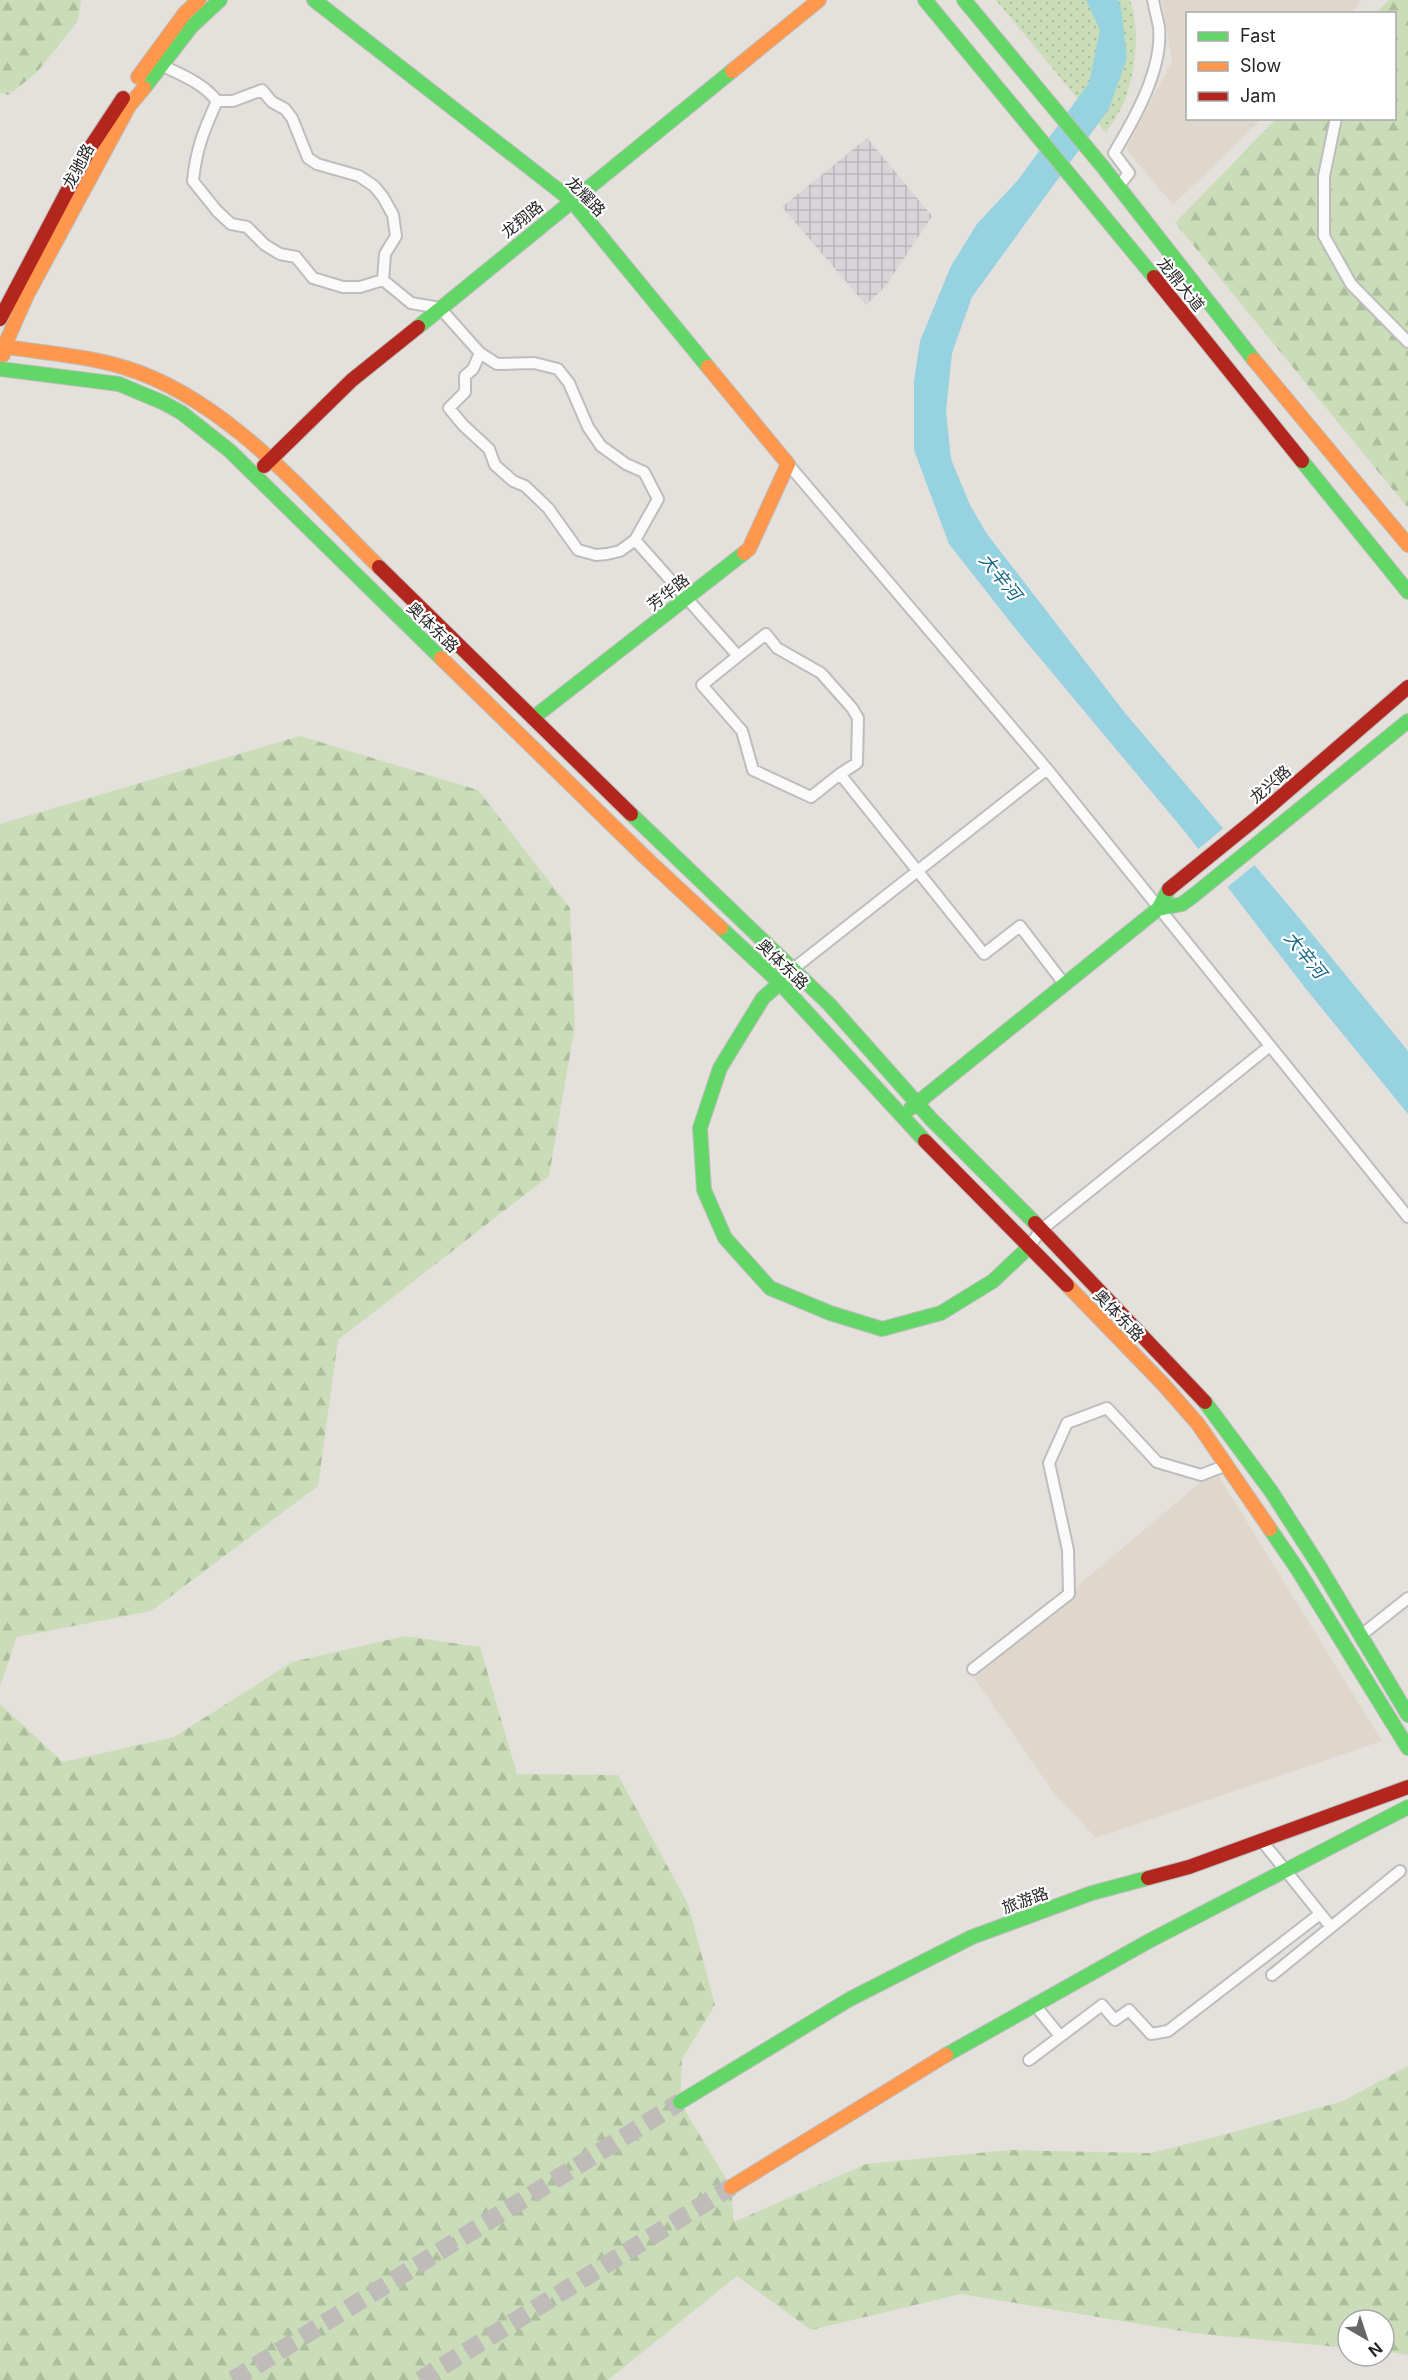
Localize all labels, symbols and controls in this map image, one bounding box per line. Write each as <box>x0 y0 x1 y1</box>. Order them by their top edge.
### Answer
legend <box>1186 12 1396 120</box>
text: Fast <box>1240 25 1276 46</box>
text: Slow <box>1240 55 1281 76</box>
text: Jam <box>1240 85 1276 106</box>
street label: 龙驰路 <box>58 140 98 192</box>
street label: 龙耀路 <box>562 172 610 220</box>
street label: 龙翔路 <box>497 196 547 242</box>
street label: 龙鼎大道 <box>1153 253 1209 315</box>
water label: 大辛河 <box>975 549 1027 607</box>
street label: 芳华路 <box>643 569 693 615</box>
street label: 奥体东路 <box>403 598 463 656</box>
street label: 龙兴路 <box>1245 761 1295 807</box>
water label: 大辛河 <box>1280 927 1332 985</box>
street label: 奥体东路 <box>753 935 813 993</box>
street label: 奥体东路 <box>1090 1285 1148 1345</box>
street label: 旅游路 <box>999 1882 1051 1918</box>
north arrow <box>1336 2308 1396 2368</box>
text: N <box>1364 2338 1386 2361</box>

